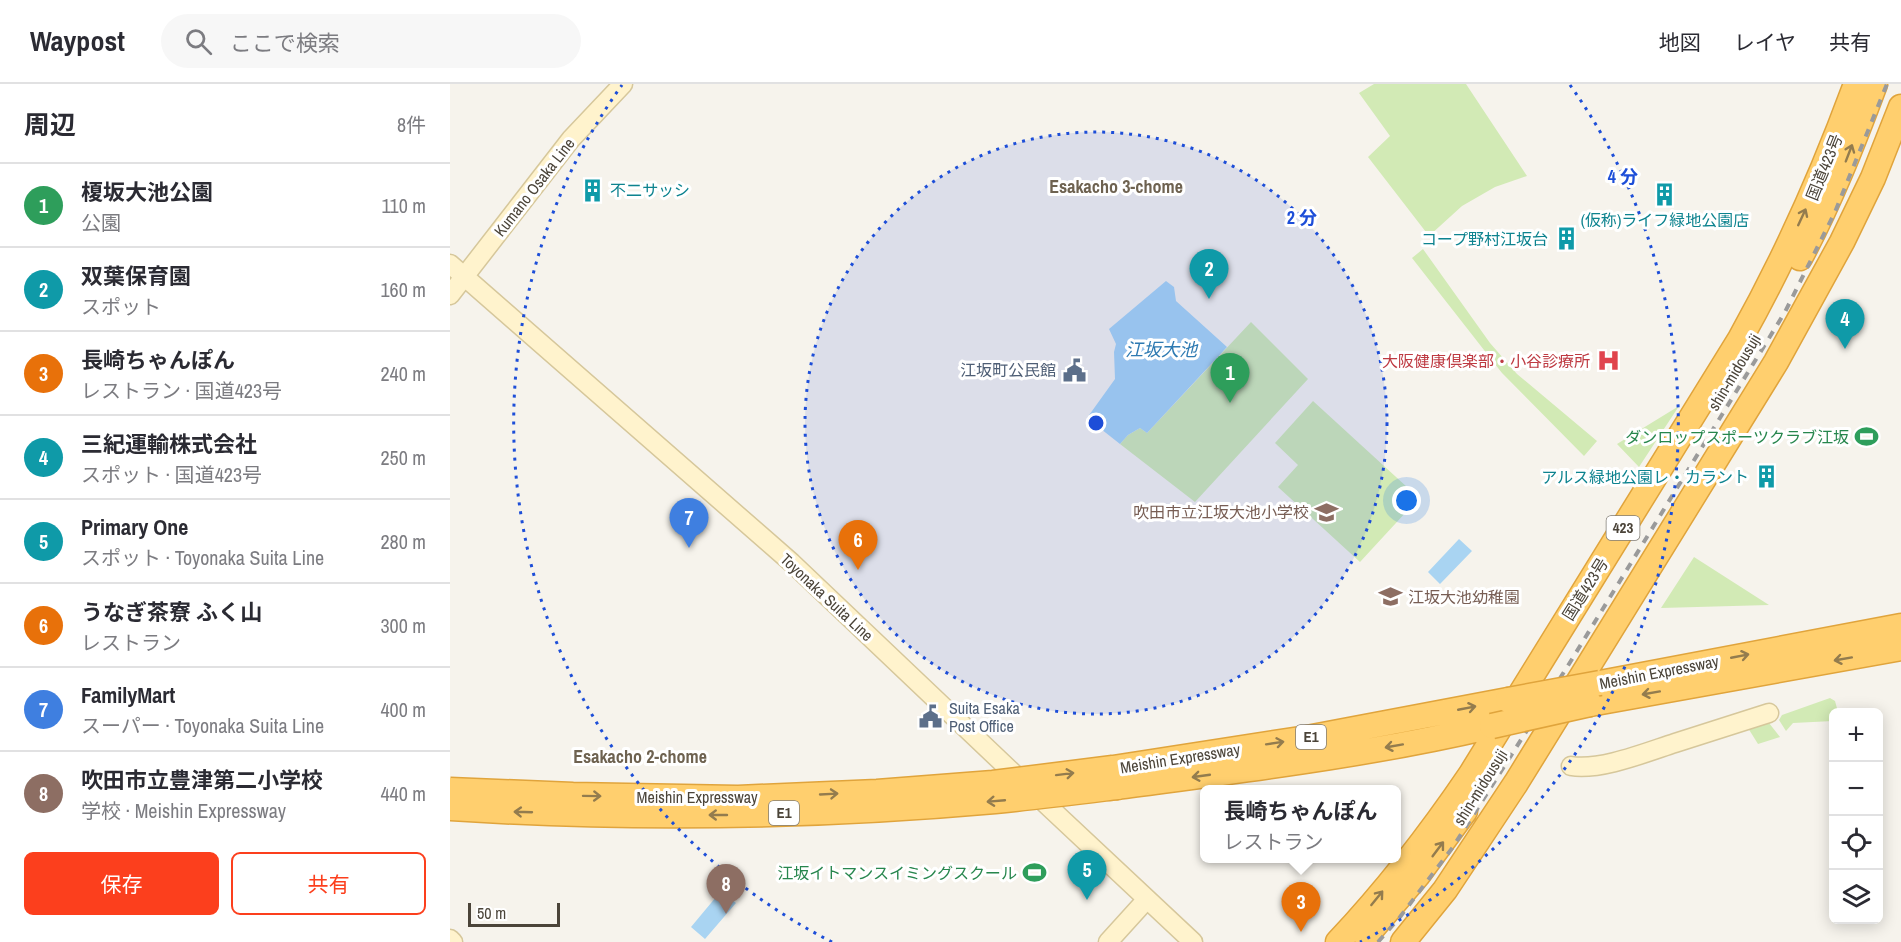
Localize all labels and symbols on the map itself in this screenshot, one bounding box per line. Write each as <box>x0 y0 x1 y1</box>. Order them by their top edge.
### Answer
street label: 国道423号 <box>1801 130 1847 204</box>
street label: Kumano Osaka Line <box>489 133 579 241</box>
one-way arrow <box>1844 144 1855 163</box>
text: 4 分 <box>1608 164 1638 189</box>
district label: Esakacho 3-chome <box>1049 174 1183 199</box>
building icon: 不二サッシ <box>579 177 605 203</box>
place label: 不二サッシ <box>610 179 690 201</box>
building icon: (仮称)ライフ緑地公園店 <box>1652 182 1678 208</box>
text: 2 分 <box>1287 205 1317 230</box>
place label: (仮称)ライフ緑地公園店 <box>1581 209 1749 231</box>
one-way arrow <box>1797 209 1809 227</box>
building icon: コープ野村江坂台 <box>1553 226 1579 252</box>
place label: コープ野村江坂台 <box>1421 228 1548 250</box>
pin: 2 <box>1190 250 1228 299</box>
pin: 4 <box>1826 300 1864 349</box>
street label: shin-midousuji <box>1702 329 1766 415</box>
water label: 江坂大池 <box>1125 337 1199 362</box>
hospital icon: 大阪健康倶楽部・小谷診療所 <box>1595 348 1621 374</box>
place label: 大阪健康倶楽部・小谷診療所 <box>1382 350 1590 372</box>
pin: 1 <box>1210 354 1250 403</box>
public building icon: 江坂町公民館 <box>1061 357 1087 383</box>
place label: 江坂町公民館 <box>960 359 1056 381</box>
centre of rings <box>1086 413 1106 433</box>
sports icon: ダンロップスポーツクラブ江坂 <box>1854 424 1880 450</box>
place label: ダンロップスポーツクラブ江坂 <box>1625 426 1849 448</box>
building icon: アルス緑地公園レ・カラント <box>1754 464 1780 490</box>
place label: アルス緑地公園レ・カラント <box>1541 466 1749 488</box>
your location <box>1392 486 1421 515</box>
pin: 7 <box>670 498 708 548</box>
school or university icon: 吹田市立江坂大池小学校 <box>1314 499 1340 525</box>
place label: 吹田市立江坂大池小学校 <box>1133 501 1309 523</box>
road number: 423 <box>1606 516 1640 540</box>
pin: 6 <box>838 520 878 570</box>
street label: Toyonaka Suita Line <box>776 548 878 646</box>
street label: 国道423号 <box>1557 554 1613 624</box>
school or university icon: 江坂大池幼稚園 <box>1377 584 1403 610</box>
place label: 江坂大池幼稚園 <box>1408 586 1520 608</box>
street label: Meishin Expressway <box>1597 650 1721 694</box>
one-way arrow <box>1730 650 1749 661</box>
one-way arrow <box>1834 653 1854 664</box>
one-way arrow <box>1642 688 1662 699</box>
place label: Suita Esaka Post Office <box>949 697 1020 737</box>
one-way arrow <box>1456 702 1476 713</box>
public building icon: Suita Esaka Post Office <box>918 704 944 730</box>
road number: E1 <box>1296 725 1326 749</box>
one-way arrow <box>1265 737 1284 748</box>
street label: Meishin Expressway <box>1119 738 1242 778</box>
one-way arrow <box>1385 741 1404 752</box>
district label: Esakacho 2-chome <box>573 744 707 769</box>
street label: shin-midousuji <box>1448 745 1512 829</box>
one-way arrow <box>1055 768 1075 779</box>
one-way arrow <box>1192 770 1212 781</box>
street label: Meishin Expressway <box>636 786 758 808</box>
one-way arrow <box>819 788 839 799</box>
one-way arrow <box>582 790 602 801</box>
one-way arrow <box>987 796 1007 807</box>
road number: E1 <box>769 801 799 825</box>
one-way arrow <box>513 806 533 817</box>
one-way arrow <box>708 809 728 821</box>
one-way arrow <box>1432 841 1445 857</box>
pin: 5 <box>1068 850 1106 900</box>
sports icon: 江坂イトマンスイミングスクール <box>1022 860 1048 886</box>
place label: 江坂イトマンスイミングスクール <box>777 862 1017 884</box>
pin: 8 <box>706 864 746 914</box>
pin: 3 <box>1282 882 1320 932</box>
one-way arrow <box>1370 890 1383 906</box>
scale bar <box>468 900 560 928</box>

